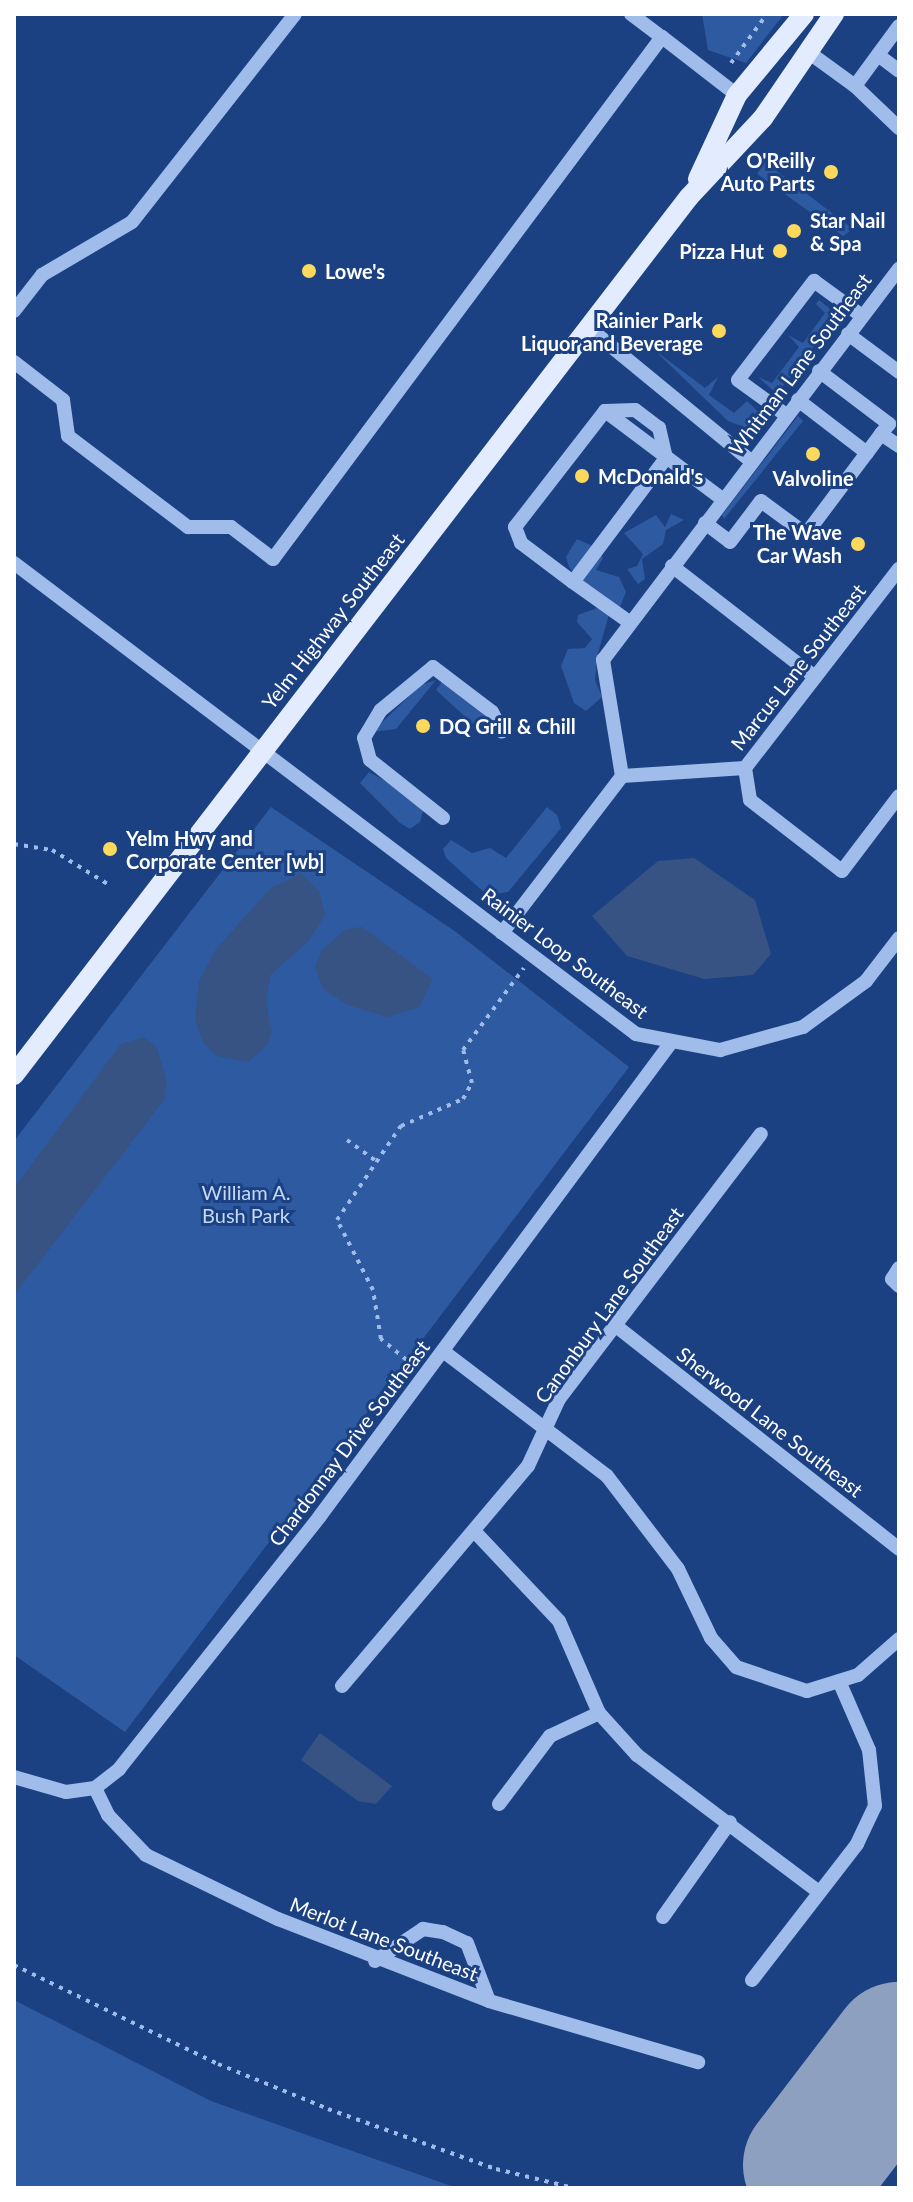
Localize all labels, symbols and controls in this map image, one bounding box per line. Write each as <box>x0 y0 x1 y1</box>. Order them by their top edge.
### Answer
place label: O'Reilly Auto Parts <box>720 148 815 195</box>
marker: O'Reilly Auto Parts <box>822 163 840 181</box>
place label: Star Nail & Spa <box>810 208 886 255</box>
marker: Star Nail & Spa <box>785 222 803 240</box>
place label: Pizza Hut <box>679 239 764 263</box>
marker: Pizza Hut <box>771 242 789 260</box>
place label: Lowe's <box>325 259 385 283</box>
marker: Lowe's <box>300 262 318 280</box>
street label: Whitman Lane Southeast <box>724 268 876 460</box>
place label: Rainier Park Liquor and Beverage <box>521 308 703 355</box>
marker: Rainier Park Liquor and Beverage <box>710 322 728 340</box>
marker: Valvoline <box>804 445 822 463</box>
place label: McDonald's <box>598 464 703 488</box>
place label: Valvoline <box>772 466 854 490</box>
marker: McDonald's <box>573 467 591 485</box>
place label: The Wave Car Wash <box>753 520 842 567</box>
street label: Yelm Highway Southeast <box>257 528 409 714</box>
marker: The Wave Car Wash <box>849 535 867 553</box>
street label: Marcus Lane Southeast <box>726 579 870 755</box>
place label: DQ Grill & Chill <box>439 714 576 738</box>
marker: DQ Grill & Chill <box>414 717 432 735</box>
place label: Yelm Hwy and Corporate Center [wb] <box>126 826 325 873</box>
marker: Yelm Hwy and Corporate Center [wb] <box>101 840 119 858</box>
street label: Rainier Loop Southeast <box>477 882 653 1024</box>
park label: William A. Bush Park <box>201 1180 291 1227</box>
street label: Canonbury Lane Southeast <box>530 1202 688 1408</box>
street label: Chardonnay Drive Southeast <box>264 1335 434 1551</box>
street label: Sherwood Lane Southeast <box>672 1342 868 1502</box>
street label: Merlot Lane Southeast <box>287 1892 481 1986</box>

